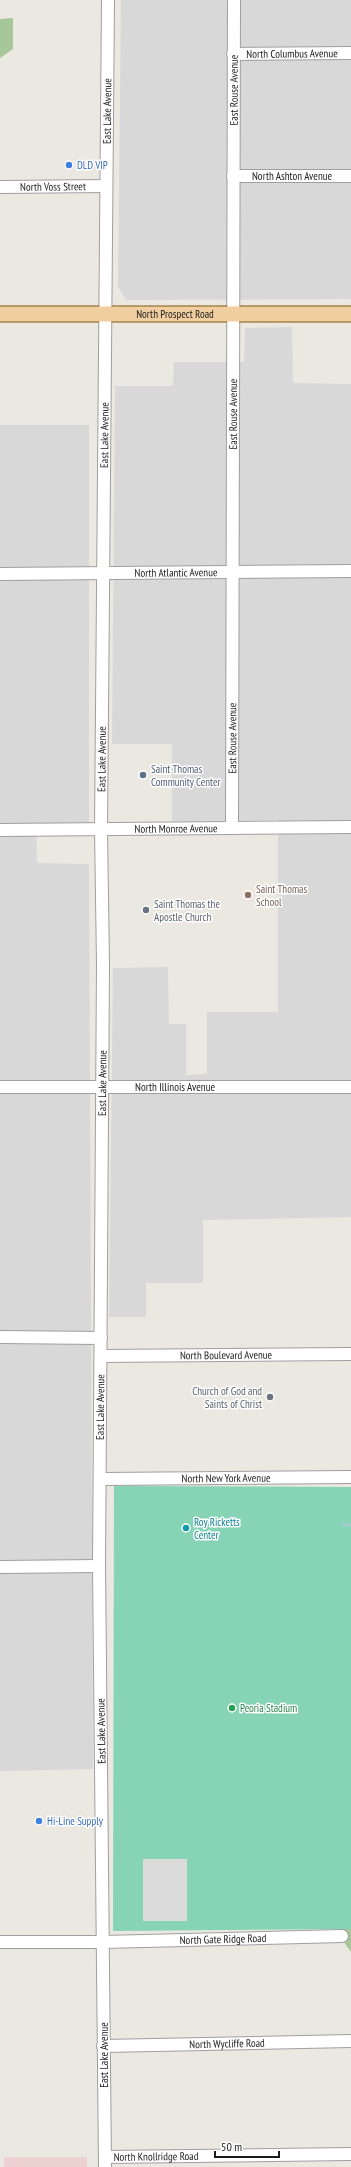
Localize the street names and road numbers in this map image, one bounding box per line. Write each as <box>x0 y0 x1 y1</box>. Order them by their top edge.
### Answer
street label: North Columbus Avenue <box>246 46 338 61</box>
street label: East Rouse Avenue <box>227 54 241 125</box>
street label: East Lake Avenue <box>100 78 114 144</box>
street label: North Ashton Avenue <box>252 169 333 183</box>
street label: North Voss Street <box>20 179 86 194</box>
street label: North Prospect Road <box>136 307 214 321</box>
street label: East Rouse Avenue <box>226 378 240 449</box>
street label: East Lake Avenue <box>97 402 112 468</box>
street label: North Atlantic Avenue <box>134 565 218 580</box>
street label: East Rouse Avenue <box>225 702 239 773</box>
street label: East Lake Avenue <box>94 726 109 792</box>
street label: North Monroe Avenue <box>134 821 218 836</box>
street label: East Lake Avenue <box>95 1050 109 1116</box>
street label: North Illinois Avenue <box>135 1080 215 1094</box>
street label: North Boulevard Avenue <box>180 1348 273 1362</box>
street label: East Lake Avenue <box>93 1374 107 1440</box>
street label: North New York Avenue <box>182 1471 271 1485</box>
street label: East Lake Avenue <box>93 1698 109 1764</box>
street label: North Gate Ridge Road <box>179 1931 267 1947</box>
street label: East Lake Avenue <box>97 2022 111 2088</box>
street label: North Wycliffe Road <box>189 2036 265 2051</box>
street label: North Knollridge Road <box>114 2149 199 2164</box>

